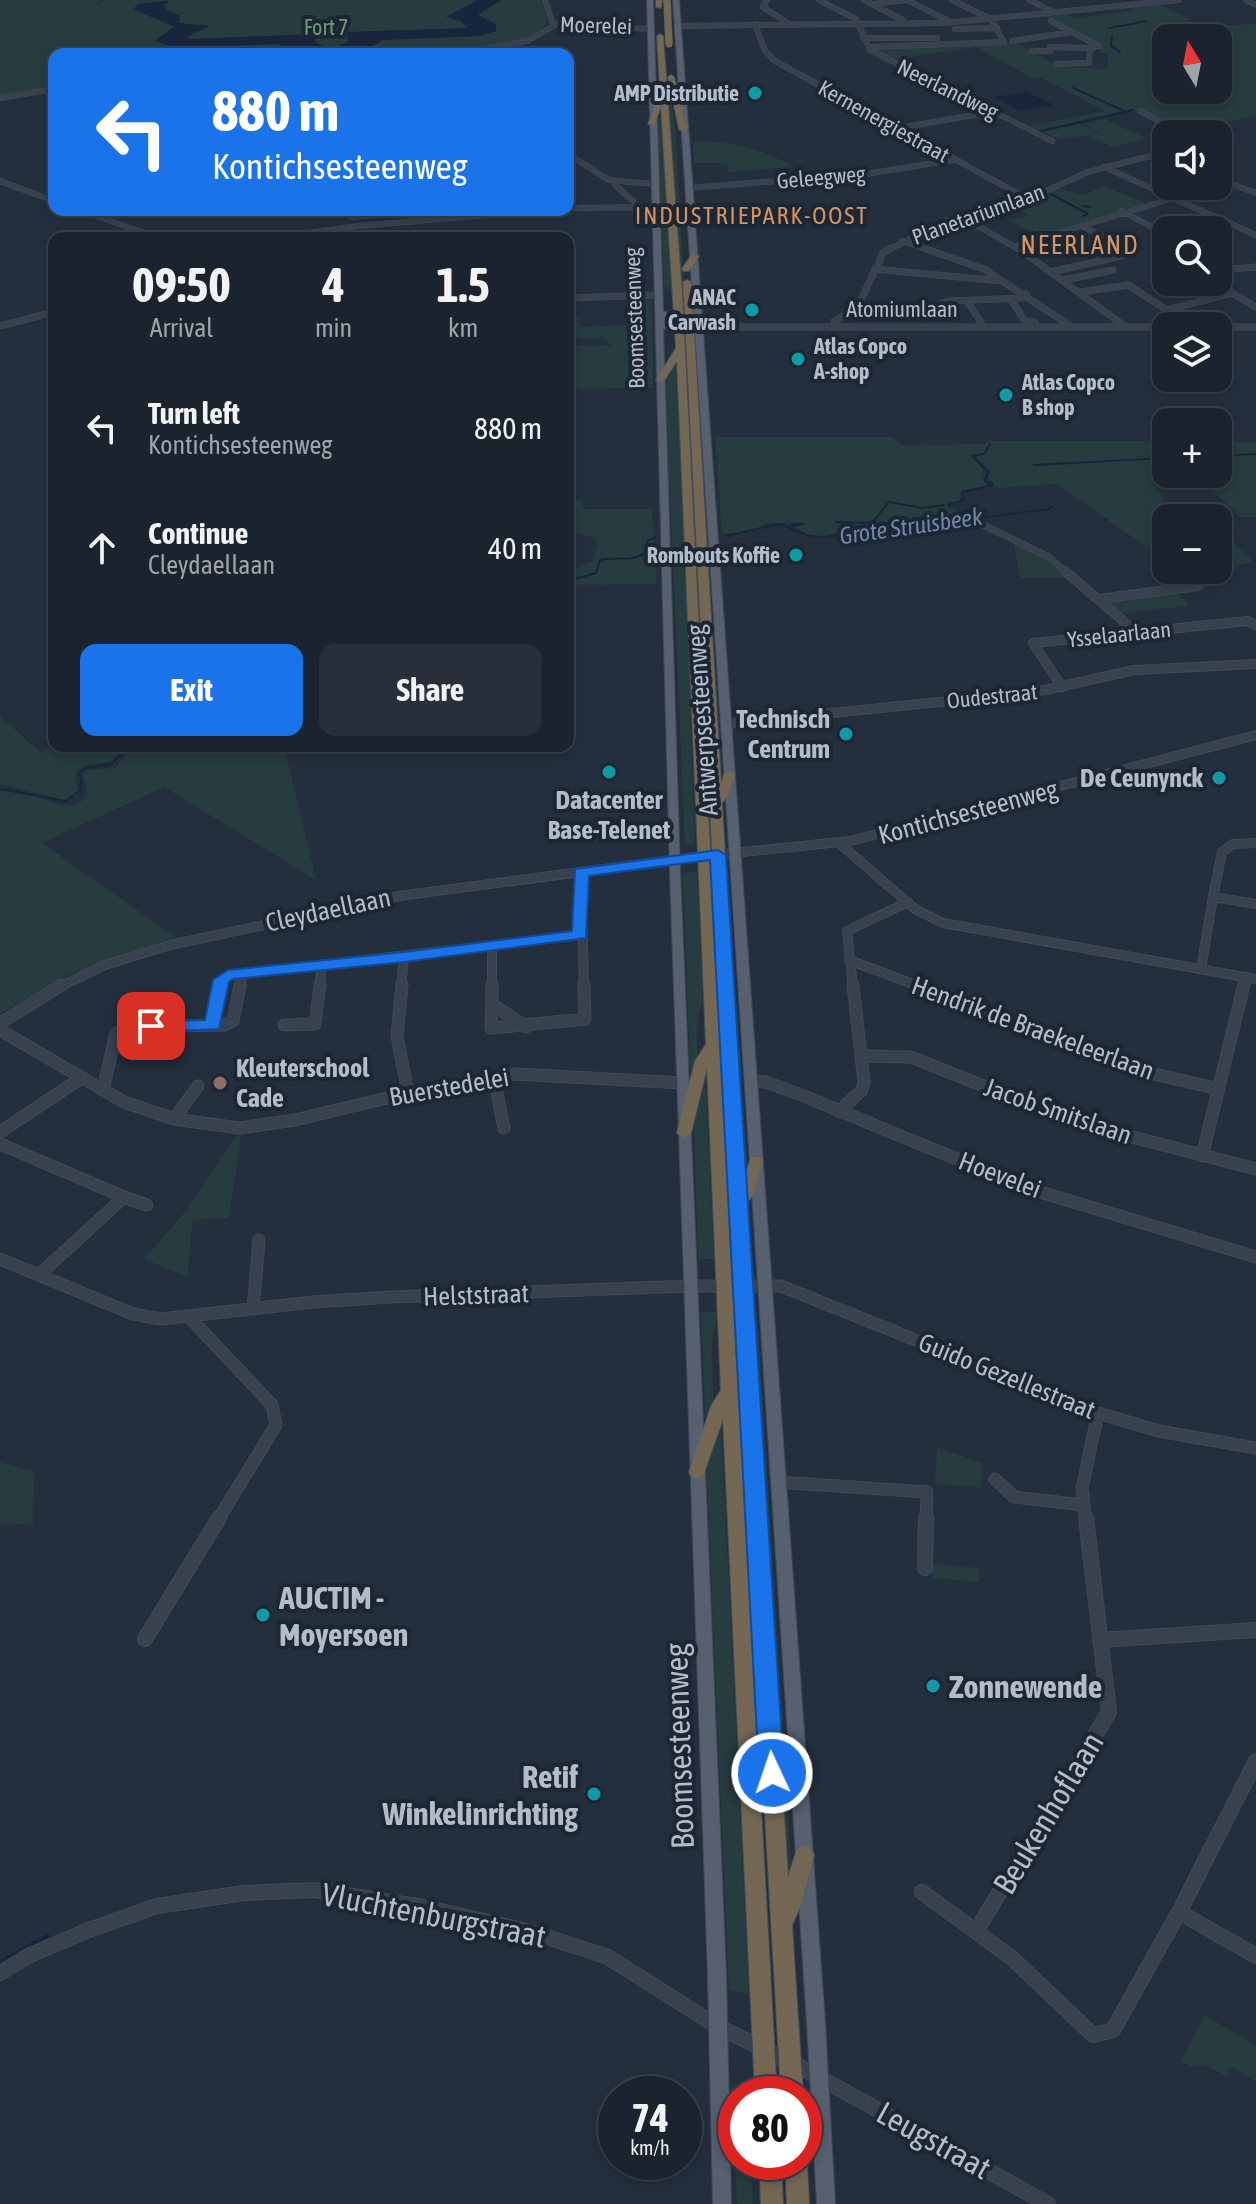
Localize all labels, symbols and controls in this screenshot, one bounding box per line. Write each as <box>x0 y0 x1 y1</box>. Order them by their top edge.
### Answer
street label: Moerelei <box>559 11 633 39</box>
park label: Fort 7 <box>304 14 348 40</box>
north arrow <box>1152 24 1232 104</box>
map controls <box>1152 24 1232 584</box>
street label: Neerlandweg <box>893 53 1003 125</box>
street label: Kernenergiestraat <box>814 74 954 168</box>
text: 880 m <box>212 79 339 143</box>
icon: left <box>80 80 184 184</box>
place label: AMP Distributie <box>613 80 739 106</box>
marker: AMP Distributie <box>746 84 764 102</box>
button: sound <box>1152 120 1232 200</box>
text: Kontichsesteenweg <box>212 145 467 187</box>
street label: Geleegweg <box>776 160 867 194</box>
street label: Planetariumlaan <box>908 178 1048 250</box>
district label: INDUSTRIEPARK-OOST <box>635 202 869 229</box>
button: search <box>1152 216 1232 296</box>
district label: NEERLAND <box>1020 230 1140 260</box>
street label: Boomsesteenweg <box>619 246 649 389</box>
text: 09:50 <box>132 257 231 312</box>
text: 4 <box>322 257 345 312</box>
text: 1.5 <box>436 257 490 312</box>
place label: ANAC Carwash <box>668 284 736 335</box>
street label: Atomiumlaan <box>846 296 958 322</box>
marker: ANAC Carwash <box>743 301 761 319</box>
button: layers <box>1152 312 1232 392</box>
text: Arrival <box>150 313 213 343</box>
text: min <box>315 313 352 343</box>
text: km <box>448 313 478 343</box>
place label: Atlas Copco A-shop <box>813 333 907 384</box>
marker: Atlas Copco A-shop <box>789 350 807 368</box>
place label: Atlas Copco B shop <box>1021 369 1115 420</box>
marker: Atlas Copco B shop <box>997 386 1015 404</box>
text: Turn left <box>148 396 240 430</box>
icon: left <box>80 406 124 450</box>
button: + <box>1152 408 1232 488</box>
text: 880 m <box>474 411 542 445</box>
text: Kontichsesteenweg <box>148 430 332 460</box>
water label: Grote Struisbeek <box>838 503 985 549</box>
button: − <box>1152 504 1232 584</box>
text: Continue <box>148 516 248 550</box>
icon: ahead <box>80 526 124 570</box>
text: 40 m <box>488 531 542 565</box>
place label: Rombouts Koffie <box>647 542 780 568</box>
marker: Rombouts Koffie <box>787 546 805 564</box>
text: Cleydaellaan <box>148 550 275 580</box>
street label: Ysselaarlaan <box>1066 616 1172 652</box>
street label: Antwerpsesteenweg <box>680 623 724 817</box>
button: Exit <box>80 644 303 736</box>
button: Share <box>319 644 542 736</box>
street label: Oudestraat <box>945 678 1039 714</box>
place label: Technisch Centrum <box>736 704 830 764</box>
marker: Technisch Centrum <box>837 725 855 743</box>
marker: Datacenter Base-Telenet <box>600 763 618 781</box>
place label: De Ceunynck <box>1080 763 1204 793</box>
marker: De Ceunynck <box>1210 769 1228 787</box>
street label: Kontichsesteenweg <box>875 773 1062 850</box>
place label: Datacenter Base-Telenet <box>548 785 671 845</box>
street label: Cleydaellaan <box>263 882 393 938</box>
street label: Hendrik de Braekeleerlaan <box>908 970 1158 1086</box>
pin <box>117 992 185 1060</box>
icon: arrive <box>129 1004 173 1048</box>
place label: Kleuterschool Cade <box>236 1053 370 1113</box>
street label: Buerstedelei <box>387 1062 511 1112</box>
street label: Jacob Smitslaan <box>980 1072 1136 1150</box>
marker: Kleuterschool Cade <box>211 1074 229 1092</box>
street label: Hoevelei <box>955 1146 1045 1204</box>
street label: Helststraat <box>423 1278 529 1312</box>
street label: Guido Gezellestraat <box>914 1327 1100 1425</box>
place label: AUCTIM - Moyersoen <box>278 1579 408 1653</box>
marker: AUCTIM - Moyersoen <box>254 1606 272 1624</box>
street label: Boomsesteenweg <box>657 1642 701 1849</box>
place label: Zonnewende <box>949 1668 1102 1705</box>
marker: Zonnewende <box>924 1677 942 1695</box>
street label: Beukenhoflaan <box>985 1726 1111 1900</box>
position arrow <box>730 1731 814 1815</box>
place label: Retif Winkelinrichting <box>382 1758 579 1832</box>
marker: Retif Winkelinrichting <box>585 1785 603 1803</box>
street label: Vluchtenburgstraat <box>319 1875 549 1955</box>
speed limit sign: 80 <box>718 2076 822 2180</box>
street label: Leugstraat <box>871 2094 997 2186</box>
text: 74 <box>631 2095 669 2140</box>
text: km/h <box>630 2136 670 2159</box>

